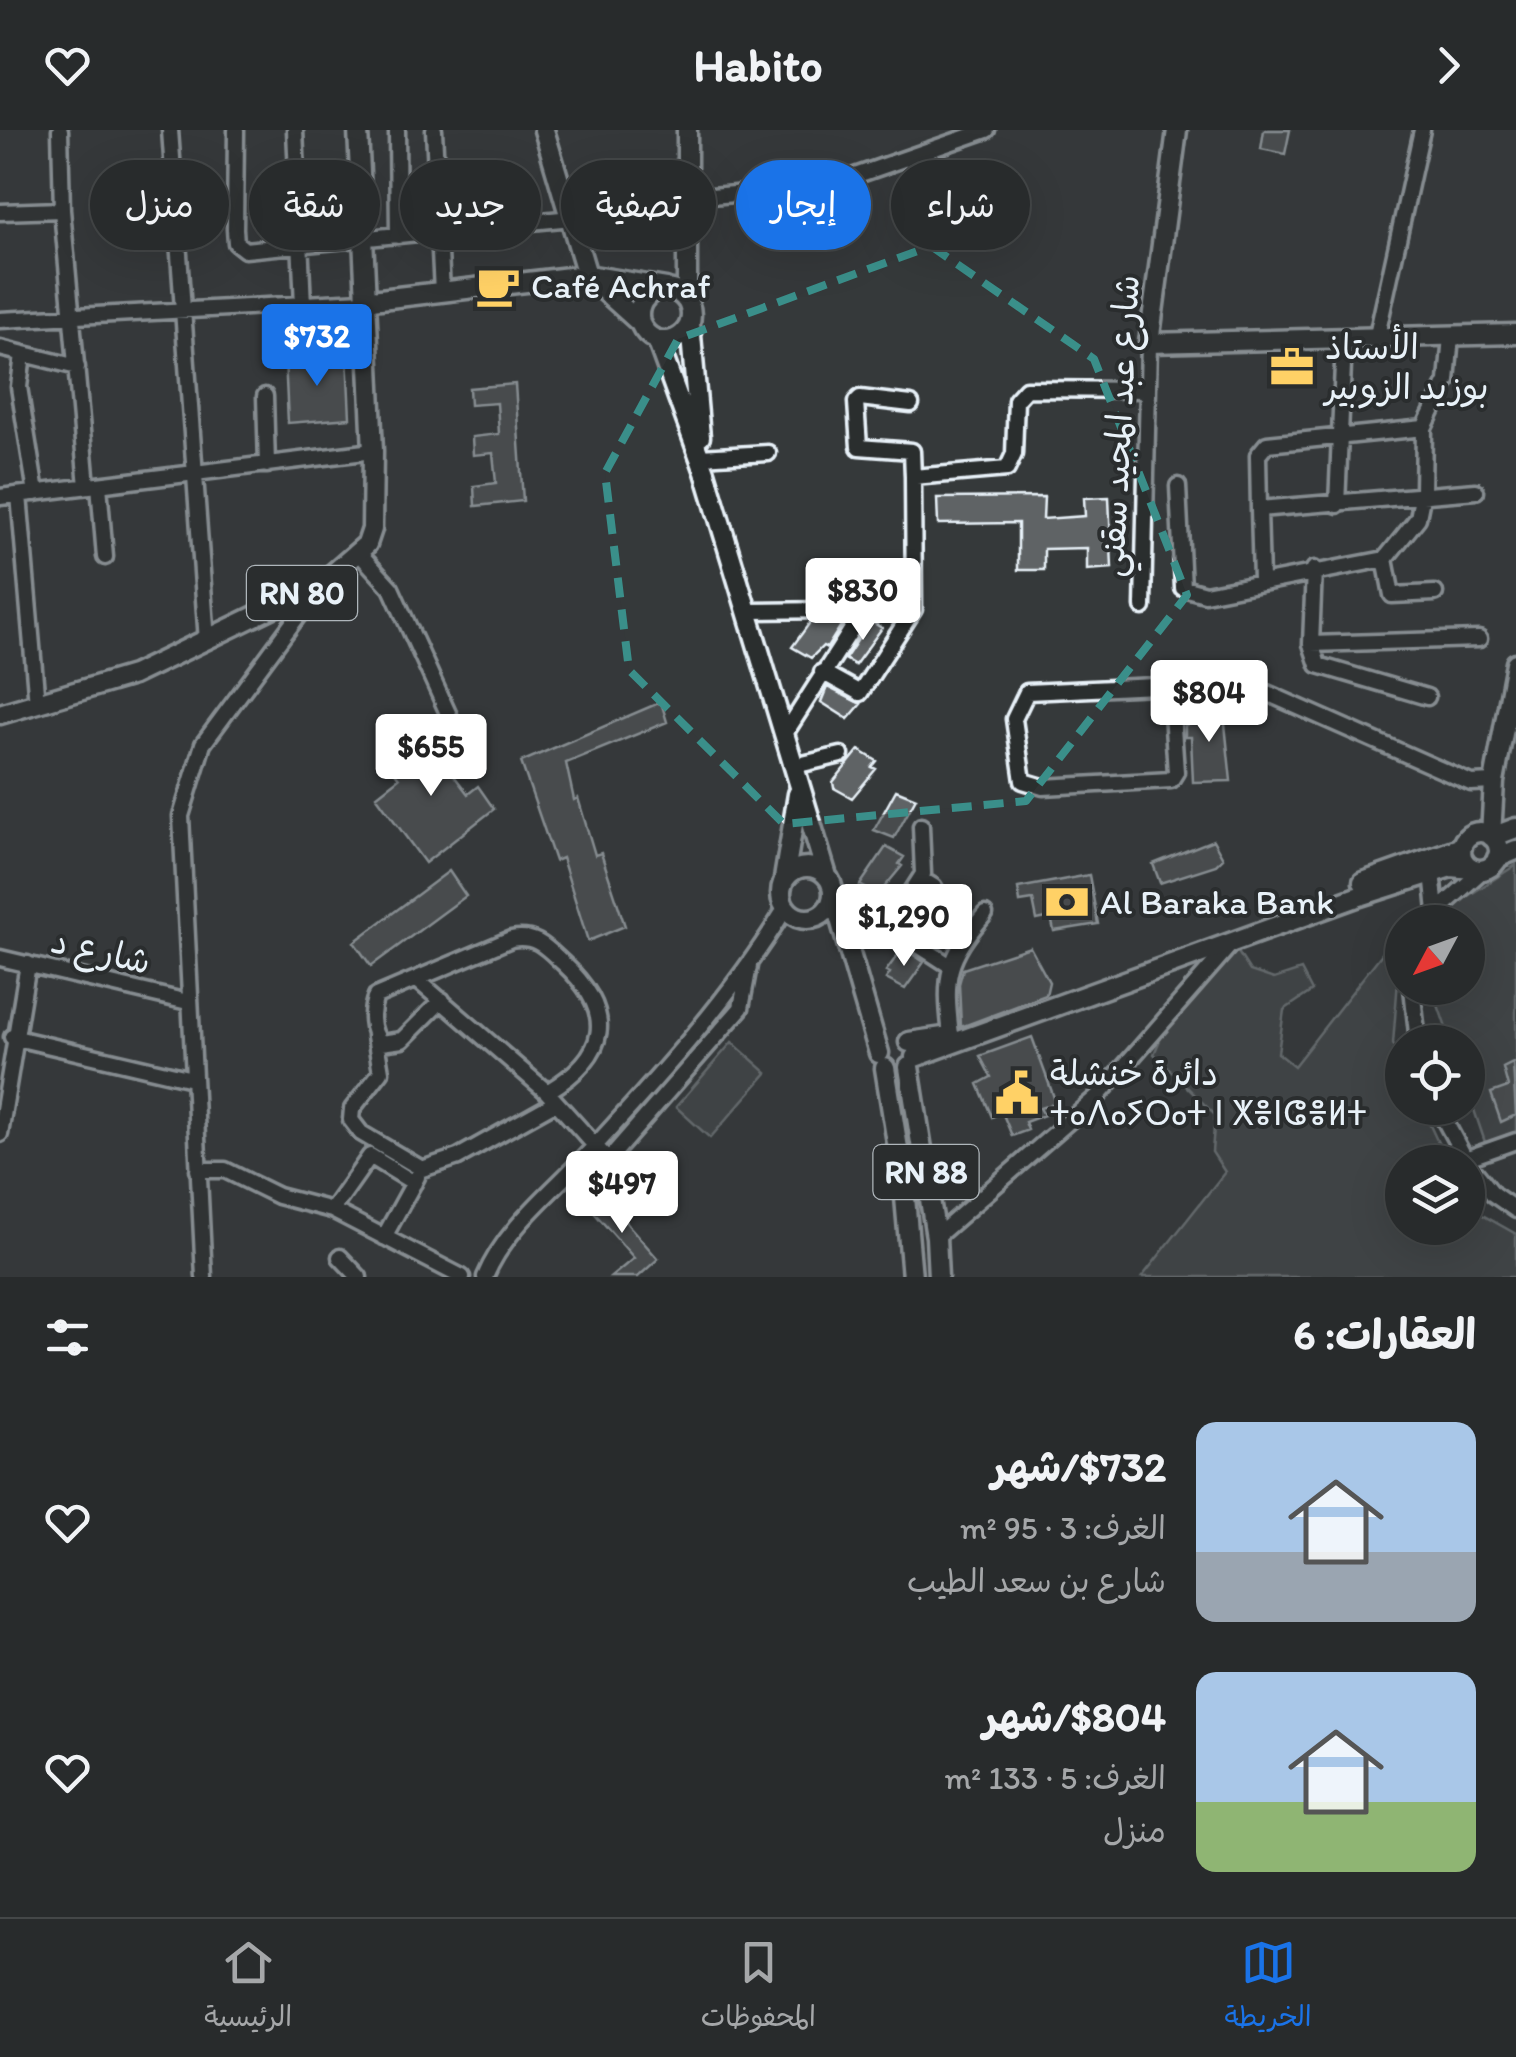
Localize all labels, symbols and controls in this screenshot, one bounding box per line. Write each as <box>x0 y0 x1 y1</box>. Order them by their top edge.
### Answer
icon: heart <box>40 38 95 93</box>
text: Habito <box>693 38 823 92</box>
icon: forward <box>1421 38 1476 93</box>
chip: منزل <box>90 160 229 250</box>
chip: شقة <box>249 160 380 250</box>
chip: جديد <box>400 160 541 250</box>
chip: تصفية <box>561 160 716 250</box>
chip: إيجار <box>736 160 871 250</box>
chip: شراء <box>891 160 1030 250</box>
cafe icon: Café Achraf <box>474 262 522 310</box>
place label: Café Achraf <box>531 265 711 307</box>
street label: شارع عبد المجيد سقني <box>1090 274 1158 579</box>
pin: $732 <box>258 304 376 389</box>
text: $732 <box>284 317 350 355</box>
place label: الأستاذ بوزيد الزوبير <box>1322 324 1489 409</box>
office icon: الأستاذ بوزيد الزوبير <box>1268 343 1316 391</box>
pin: $830 <box>804 558 922 643</box>
road number: RN 80 <box>247 566 357 620</box>
text: $830 <box>828 571 898 609</box>
pin: $804 <box>1150 660 1268 745</box>
text: $804 <box>1173 673 1245 711</box>
pin: $655 <box>372 714 490 799</box>
text: $655 <box>398 727 464 765</box>
bank icon: Al Baraka Bank <box>1043 878 1091 926</box>
place label: Al Baraka Bank <box>1100 881 1334 923</box>
pin: $1,290 <box>823 884 985 969</box>
text: $1,290 <box>858 897 950 935</box>
north arrow <box>1385 905 1485 1005</box>
map controls <box>1385 905 1485 1245</box>
street label: شارع د <box>46 919 155 987</box>
button: locate <box>1385 1025 1485 1125</box>
place label: دائرة خنشلة ⵜⴰⴷⴰⵢⵔⴰⵜ ⵏ ⵅⴻⵏⵛⴻⵍⵜ <box>1050 1052 1367 1134</box>
public building icon: دائرة خنشلة ⵜⴰⴷⴰⵢⵔⴰⵜ ⵏ ⵅⴻⵏⵛⴻⵍⵜ <box>993 1069 1041 1117</box>
road number: RN 88 <box>874 1145 978 1199</box>
button: layers <box>1385 1145 1485 1245</box>
pin: $497 <box>563 1151 681 1236</box>
text: $497 <box>588 1164 656 1202</box>
text: العقارات: 6 <box>1293 1309 1476 1360</box>
icon: filters <box>40 1310 95 1365</box>
text: $732/شهر <box>991 1441 1166 1492</box>
icon: home <box>1276 1462 1396 1582</box>
icon: heart <box>40 1495 95 1550</box>
text: الغرف: 3 · 95 m² <box>960 1509 1166 1547</box>
text: شارع بن سعد الطيب <box>907 1562 1166 1600</box>
text: $804/شهر <box>983 1691 1166 1742</box>
icon: home <box>1276 1712 1396 1832</box>
icon: heart <box>40 1745 95 1800</box>
text: الغرف: 5 · 133 m² <box>944 1759 1166 1797</box>
text: منزل <box>1103 1812 1166 1850</box>
tab: الرئيسية <box>204 1935 292 2041</box>
tab: المحفوظات <box>701 1935 816 2041</box>
tab: الخريطة <box>1224 1935 1312 2041</box>

